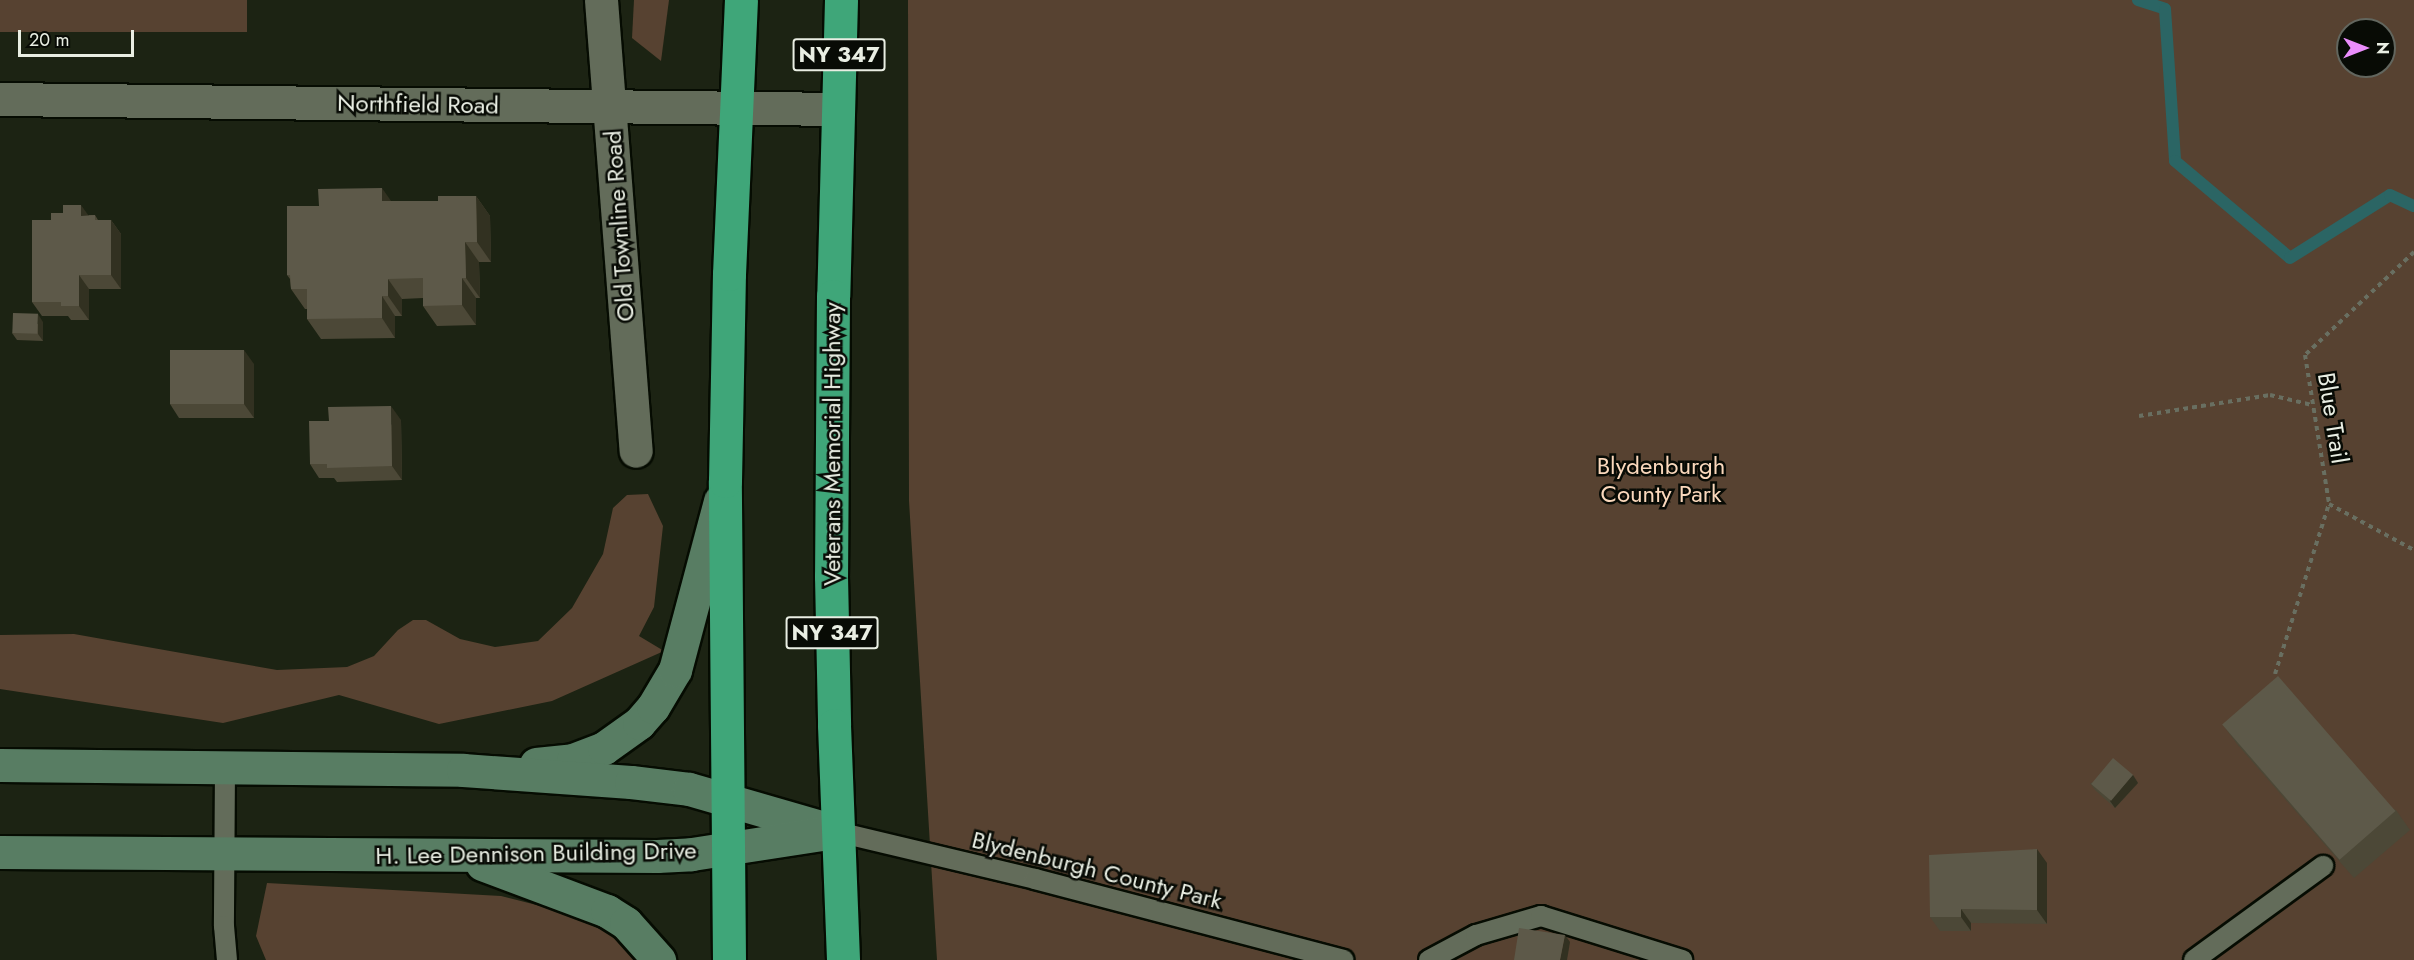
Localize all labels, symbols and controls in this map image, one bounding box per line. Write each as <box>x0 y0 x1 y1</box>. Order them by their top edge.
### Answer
scale bar <box>21 18 136 56</box>
north arrow <box>2336 18 2396 78</box>
text: 20 m <box>29 27 69 53</box>
road number: NY 347 <box>792 36 886 74</box>
text: N <box>2371 42 2394 54</box>
street label: Northfield Road <box>337 88 499 120</box>
street label: Old Townline Road <box>598 129 640 323</box>
street label: Veterans Memorial Highway <box>818 302 846 586</box>
street label: Blue Trail <box>2312 370 2354 466</box>
park label: Blydenburgh County Park <box>1597 452 1725 508</box>
road number: NY 347 <box>786 614 878 652</box>
street label: Blydenburgh County Park <box>969 825 1225 915</box>
street label: H. Lee Dennison Building Drive <box>375 836 697 870</box>

